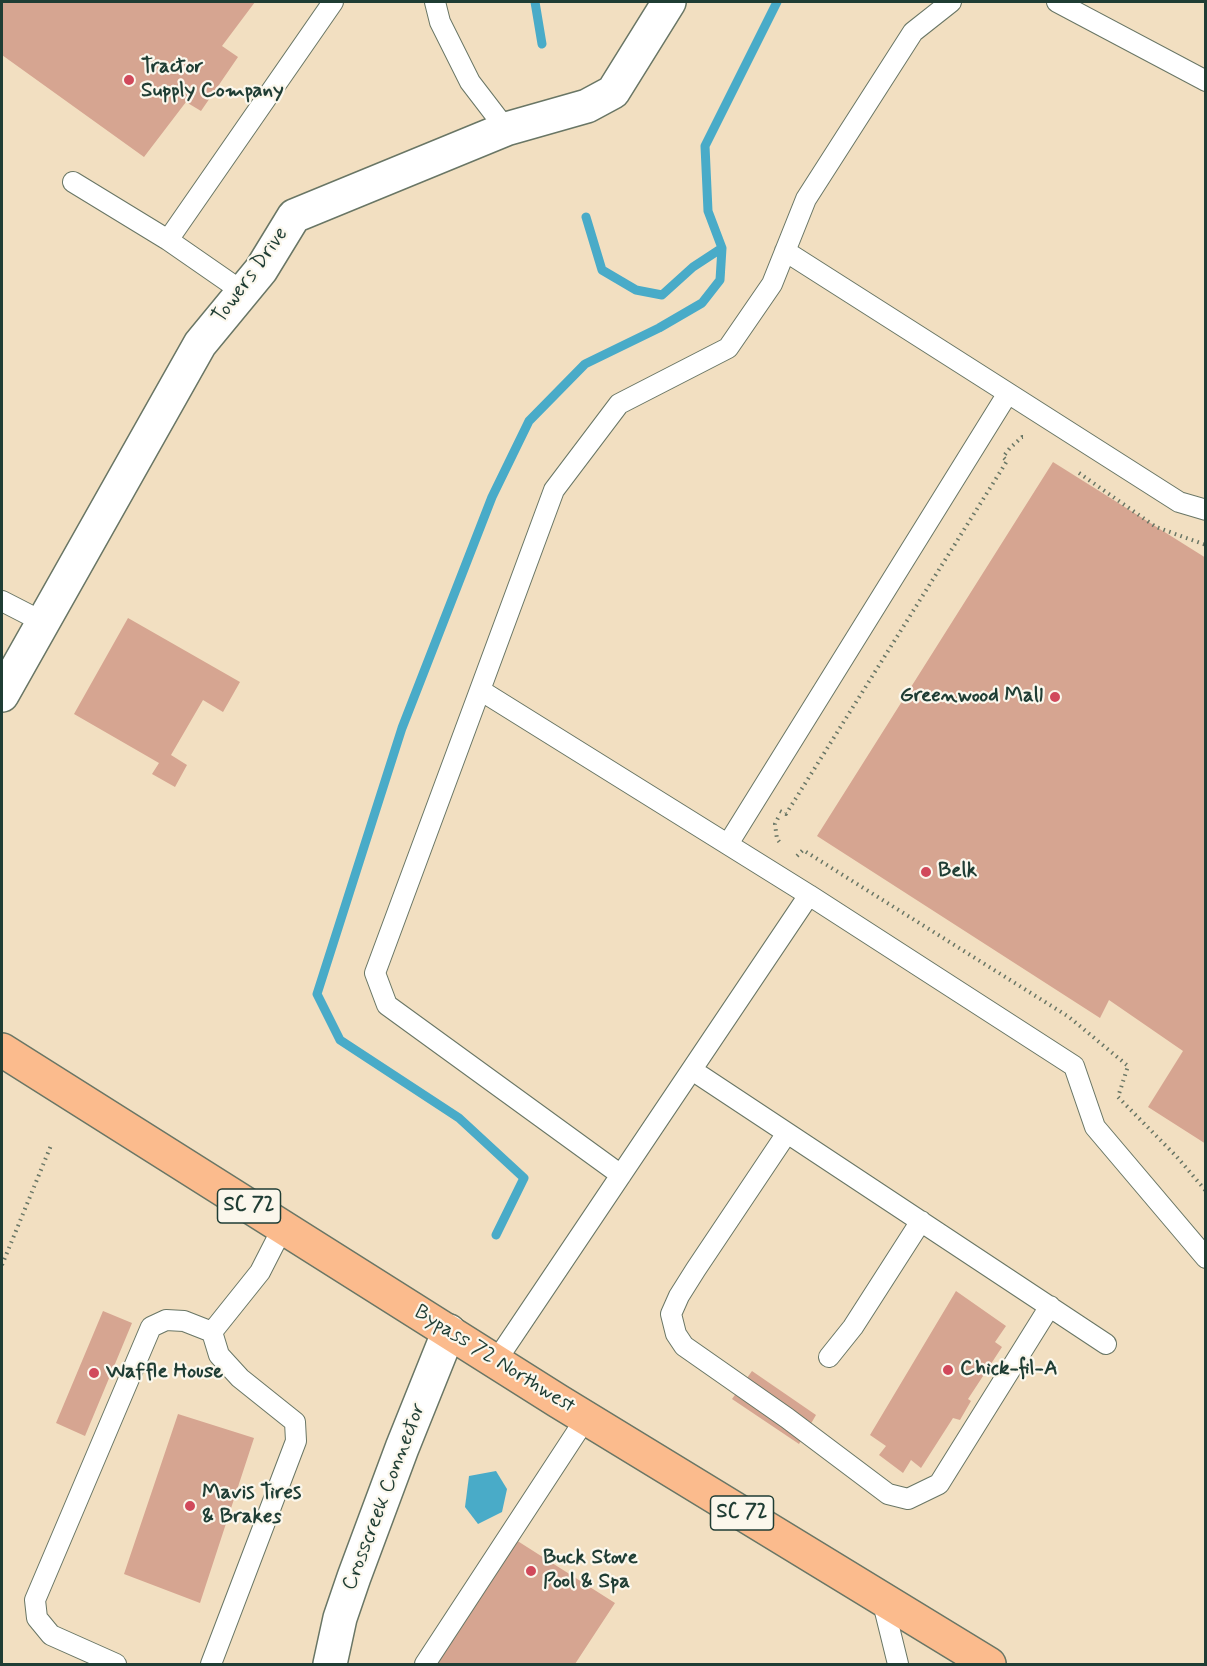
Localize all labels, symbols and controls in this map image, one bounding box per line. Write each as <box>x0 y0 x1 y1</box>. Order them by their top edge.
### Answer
place label: Tractor Supply Company <box>141 55 284 105</box>
marker: Tractor Supply Company <box>122 73 136 87</box>
street label: Towers Drive <box>208 223 294 329</box>
place label: Greenwood Mall <box>900 684 1043 710</box>
marker: Greenwood Mall <box>1048 690 1062 704</box>
place label: Belk <box>938 859 977 885</box>
marker: Belk <box>919 865 933 879</box>
road number: SC 72 <box>218 1189 280 1223</box>
street label: Bypass 72 Northwest <box>409 1300 579 1420</box>
place label: Chick-fil-A <box>960 1357 1058 1383</box>
place label: Waffle House <box>106 1360 223 1386</box>
marker: Chick-fil-A <box>941 1363 955 1377</box>
marker: Waffle House <box>87 1366 101 1380</box>
street label: Crosscreek Connector <box>338 1400 432 1594</box>
place label: Mavis Tires & Brakes <box>202 1481 301 1531</box>
road number: SC 72 <box>710 1496 774 1530</box>
marker: Mavis Tires & Brakes <box>183 1499 197 1513</box>
place label: Buck Stove Pool & Spa <box>543 1546 638 1596</box>
marker: Buck Stove Pool & Spa <box>524 1564 538 1578</box>

